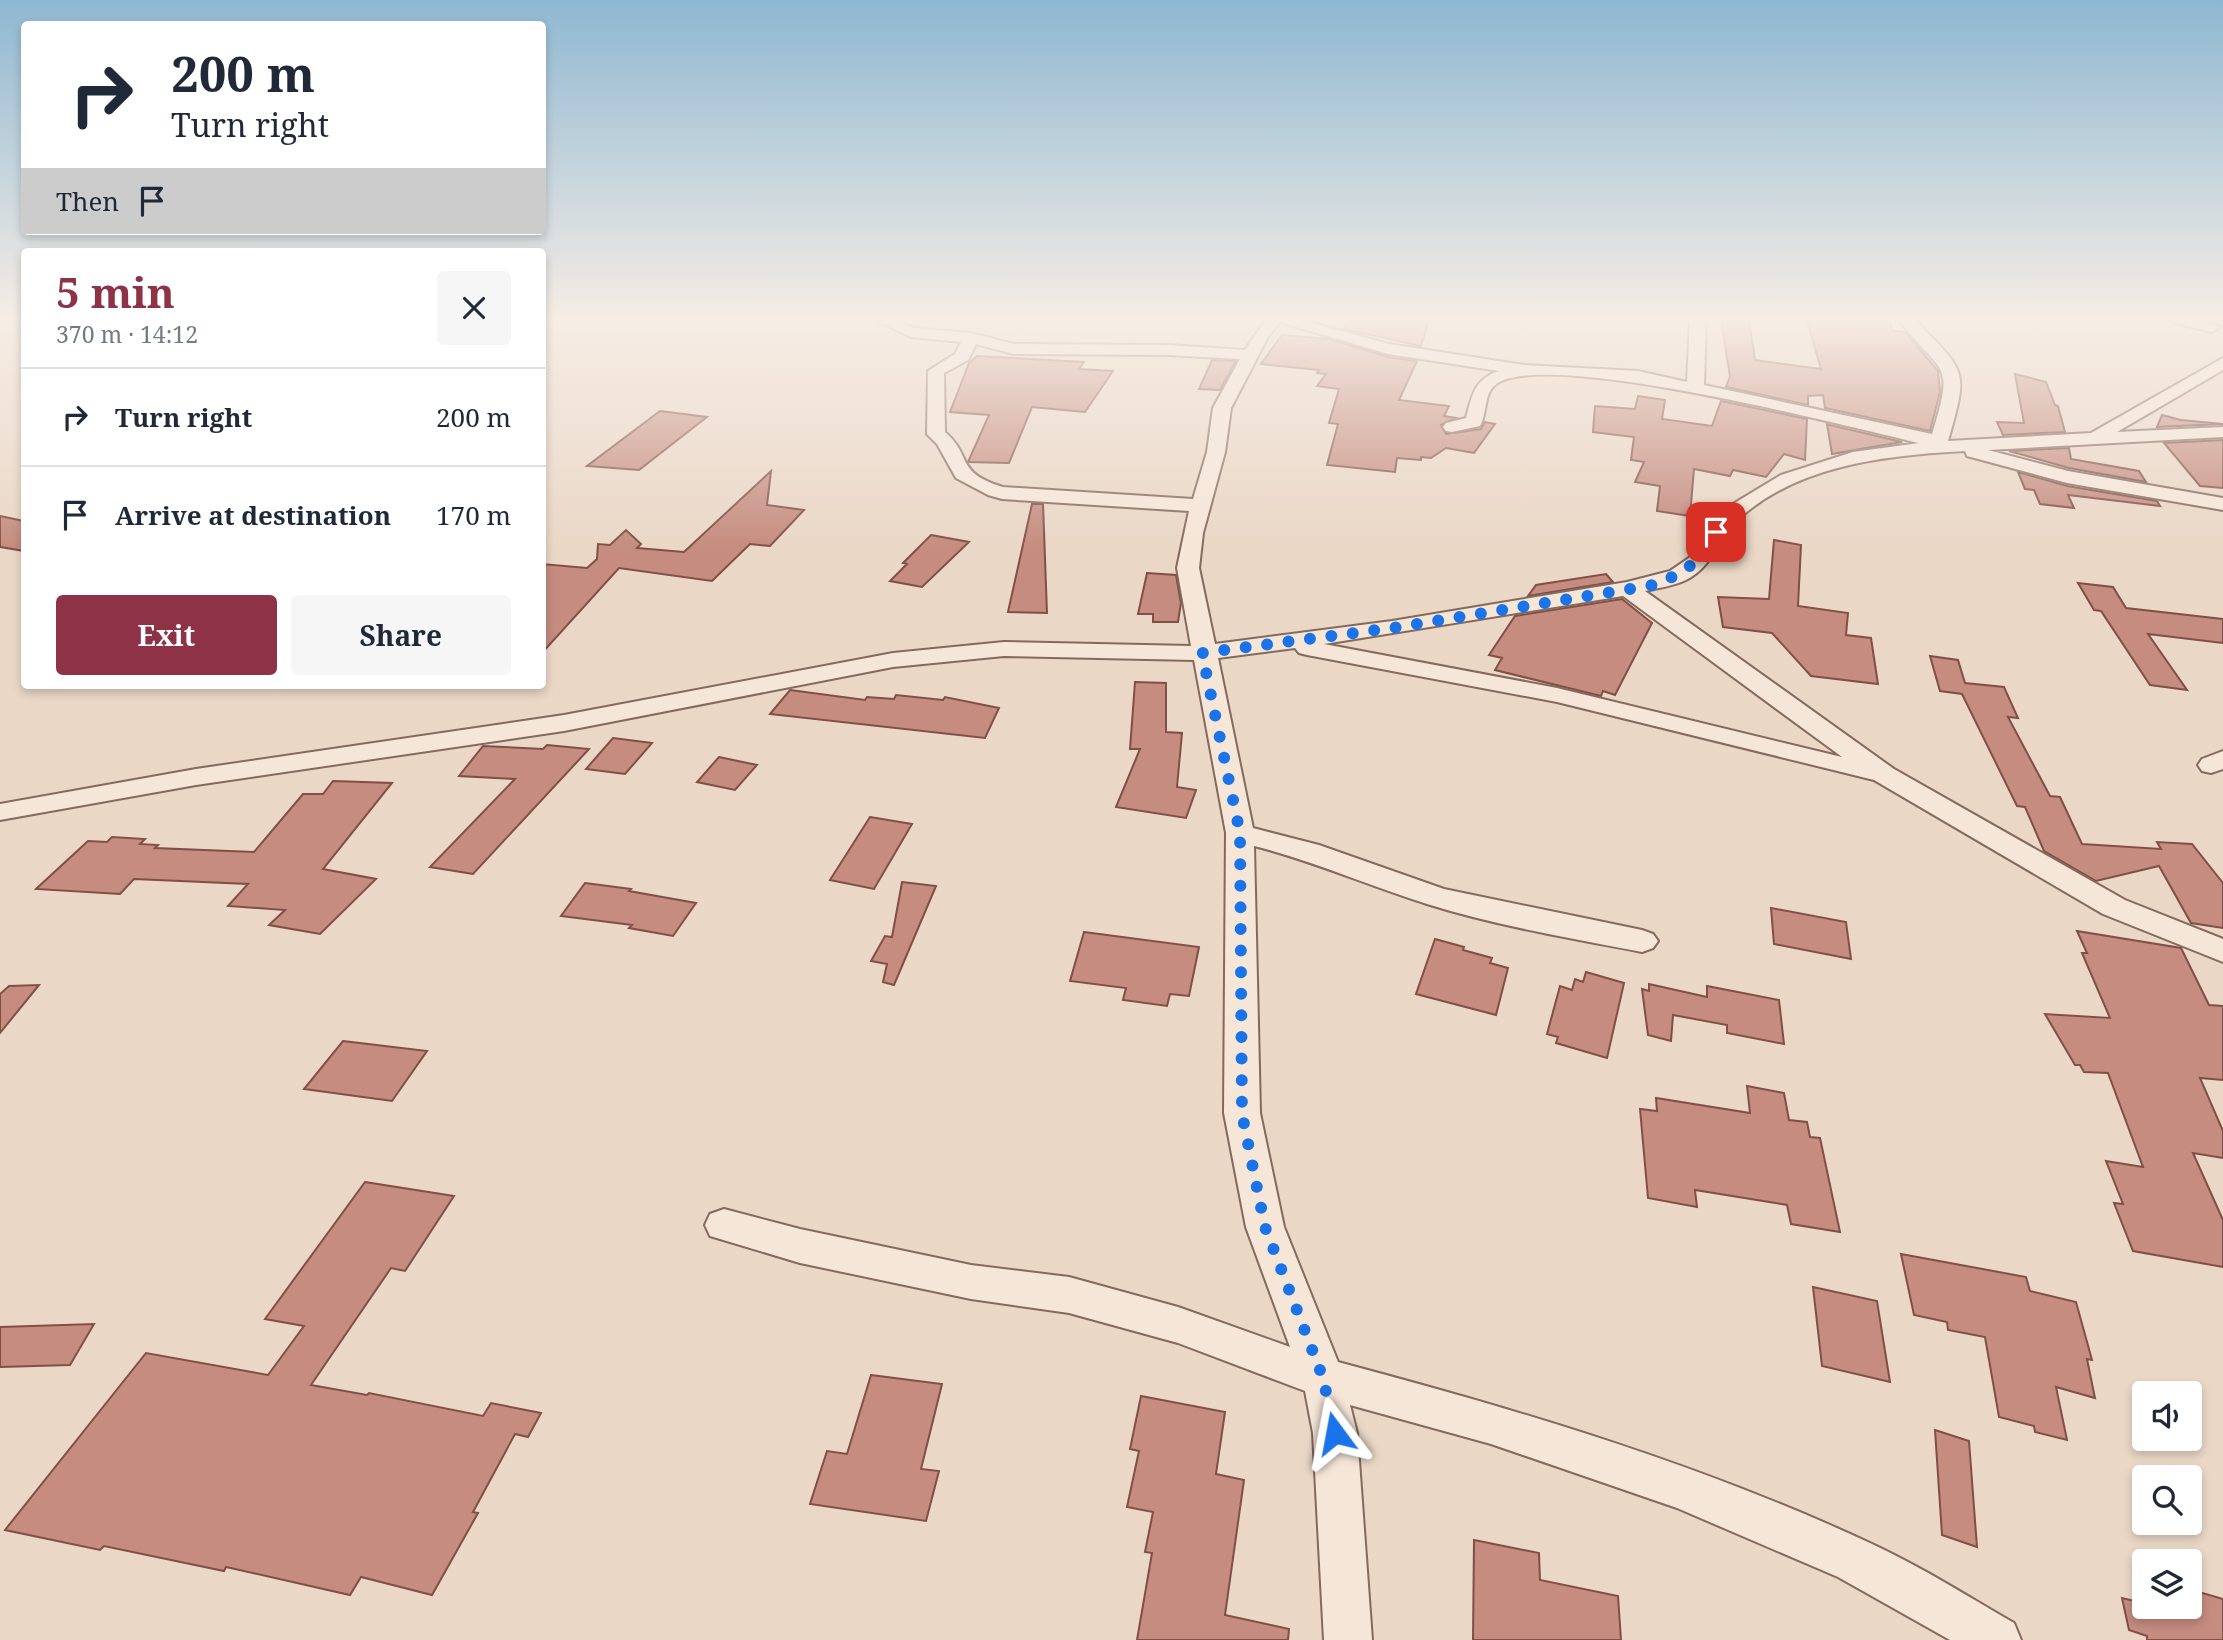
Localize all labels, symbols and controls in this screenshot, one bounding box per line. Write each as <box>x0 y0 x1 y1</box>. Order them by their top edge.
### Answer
text: 200 m <box>171 40 315 106</box>
icon: right <box>56 49 147 140</box>
text: Turn right <box>171 103 329 146</box>
icon: arrive <box>133 182 171 220</box>
text: Then <box>56 183 119 219</box>
text: 5 min <box>56 263 175 320</box>
button: close <box>437 271 511 345</box>
text: 370 m · 14:12 <box>56 318 198 350</box>
icon: right <box>56 398 94 436</box>
text: Turn right <box>115 399 252 435</box>
text: 200 m <box>436 399 511 435</box>
icon: arrive <box>56 496 94 534</box>
text: Arrive at destination <box>115 497 391 533</box>
text: 170 m <box>436 497 511 533</box>
pin <box>1686 502 1746 562</box>
icon: arrive <box>1697 513 1735 551</box>
button: Exit <box>56 595 277 675</box>
button: Share <box>291 595 511 675</box>
map controls <box>2132 1381 2202 1619</box>
button: sound <box>2132 1381 2202 1451</box>
position arrow <box>1298 1396 1372 1470</box>
button: search <box>2132 1465 2202 1535</box>
button: layers <box>2132 1549 2202 1619</box>

